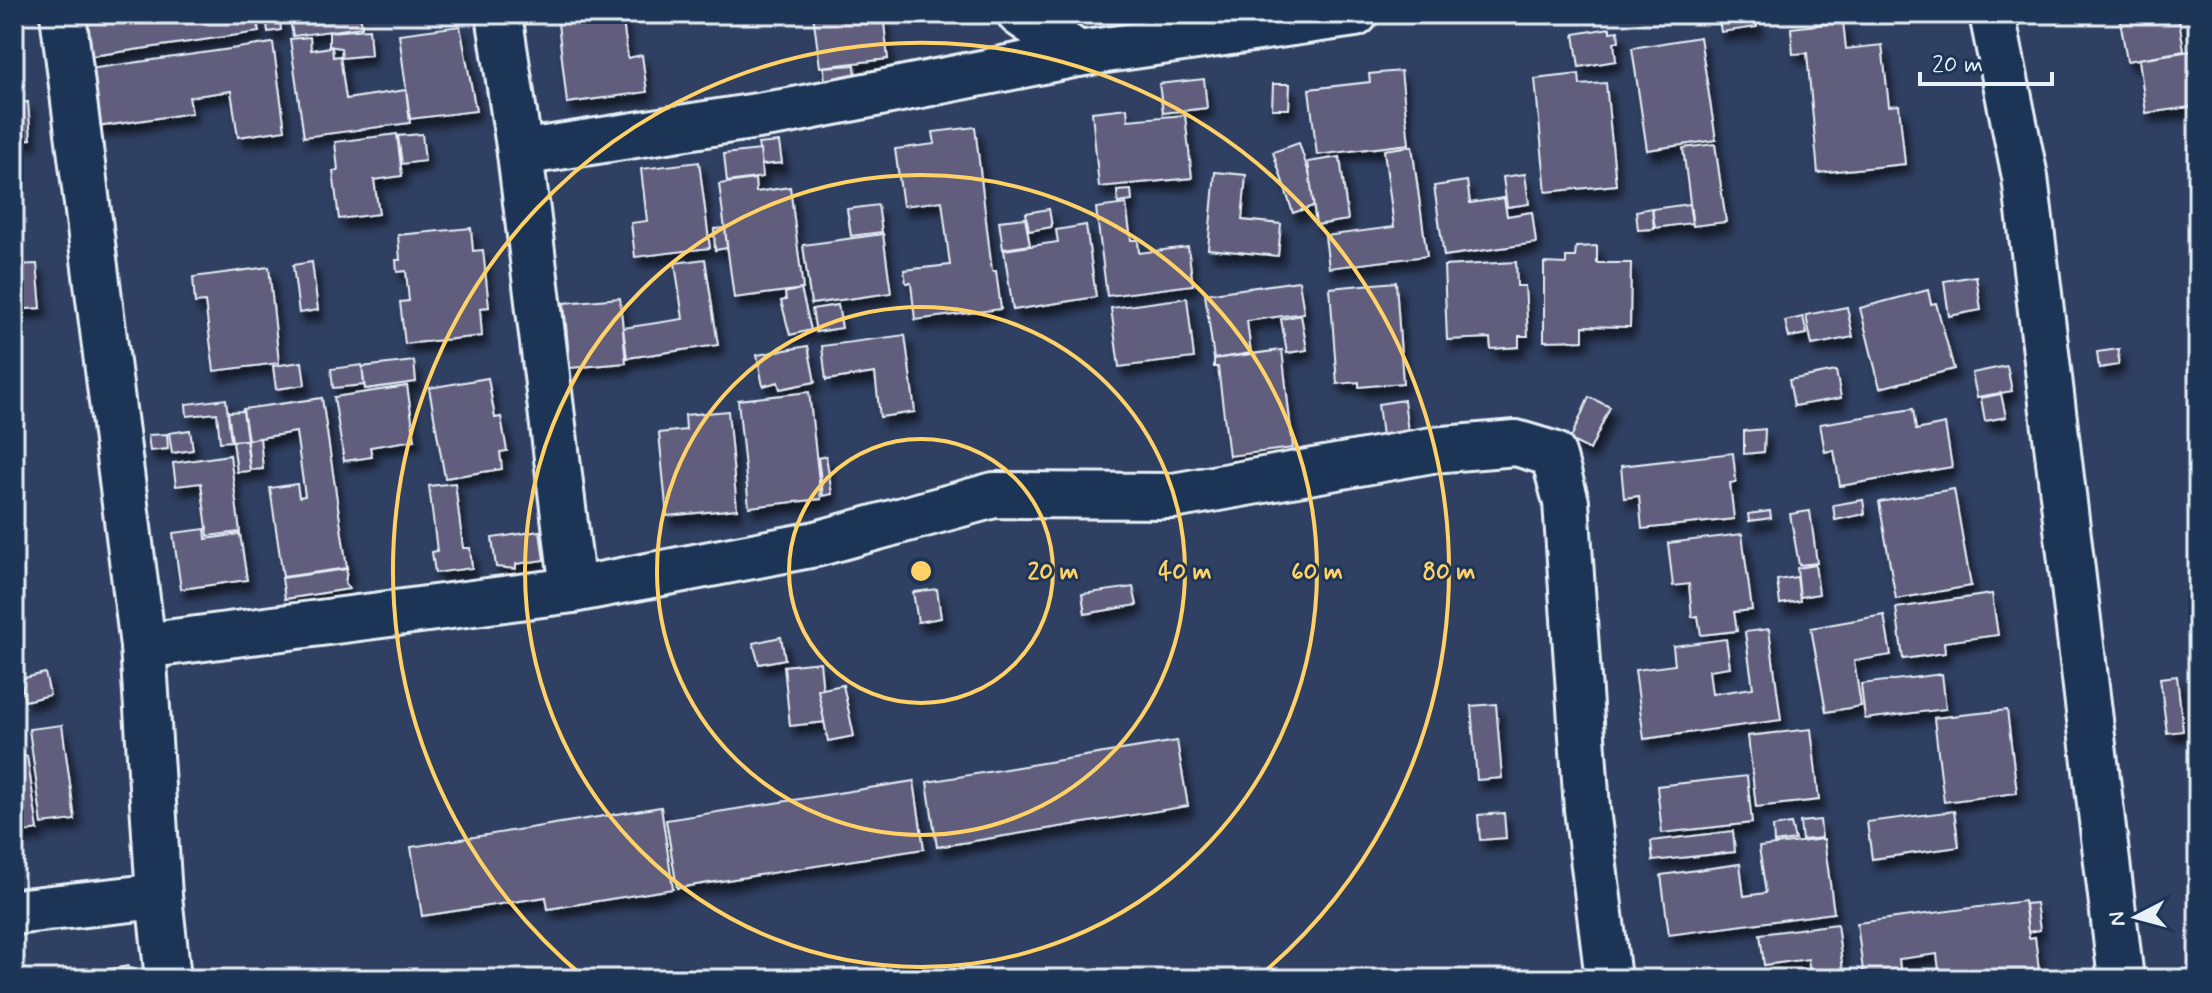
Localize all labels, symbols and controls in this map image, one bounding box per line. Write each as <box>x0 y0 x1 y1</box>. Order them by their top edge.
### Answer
scale bar <box>1920 36 2052 86</box>
text: 20 m <box>1932 50 1983 81</box>
centre of rings <box>907 557 935 585</box>
text: 20 m <box>1027 557 1079 588</box>
text: 40 m <box>1158 557 1212 588</box>
text: 60 m <box>1291 557 1343 588</box>
text: 80 m <box>1423 557 1475 588</box>
north arrow <box>2096 877 2176 957</box>
text: N <box>2103 910 2133 928</box>

